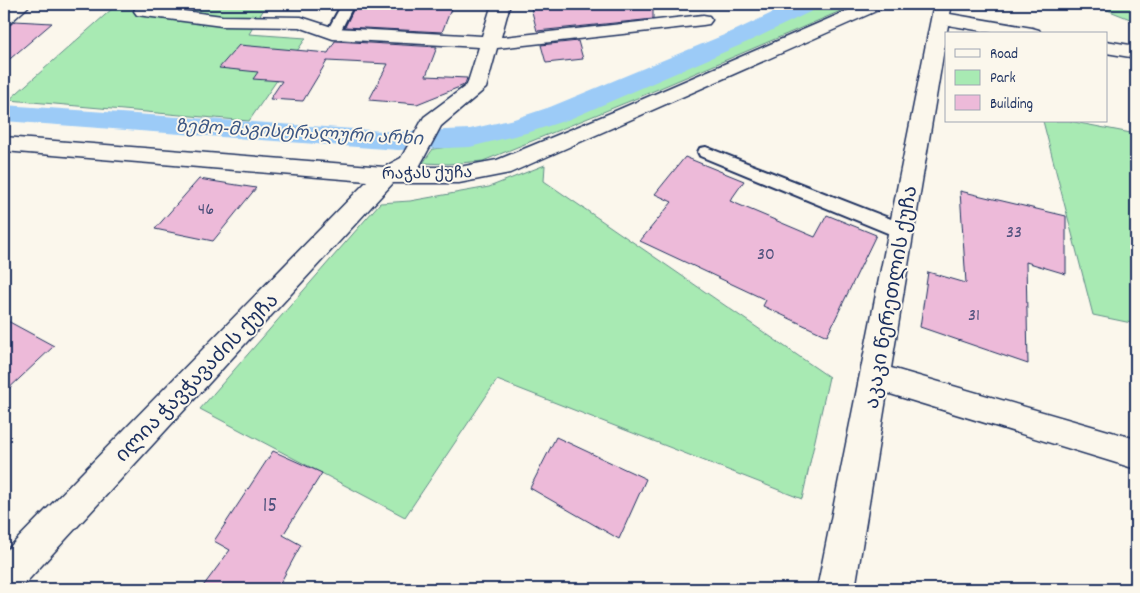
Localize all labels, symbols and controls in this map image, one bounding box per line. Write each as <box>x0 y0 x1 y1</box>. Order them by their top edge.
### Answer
legend <box>945 32 1108 122</box>
text: Road <box>990 44 1018 66</box>
text: Park <box>990 68 1016 90</box>
text: Building <box>990 94 1033 116</box>
water label: ზემო-მაგისტრალური არხი <box>174 116 424 154</box>
street label: რაჭას ქუჩა <box>382 162 472 187</box>
street label: აკაკი წერეთლის ქუჩა <box>860 184 926 411</box>
house number: 46 <box>198 198 214 223</box>
house number: 33 <box>1006 221 1022 246</box>
house number: 30 <box>757 243 775 268</box>
street label: ილია ჭავჭავაძის ქუჩა <box>110 288 286 470</box>
house number: 31 <box>968 304 980 329</box>
house number: 15 <box>263 492 277 522</box>

